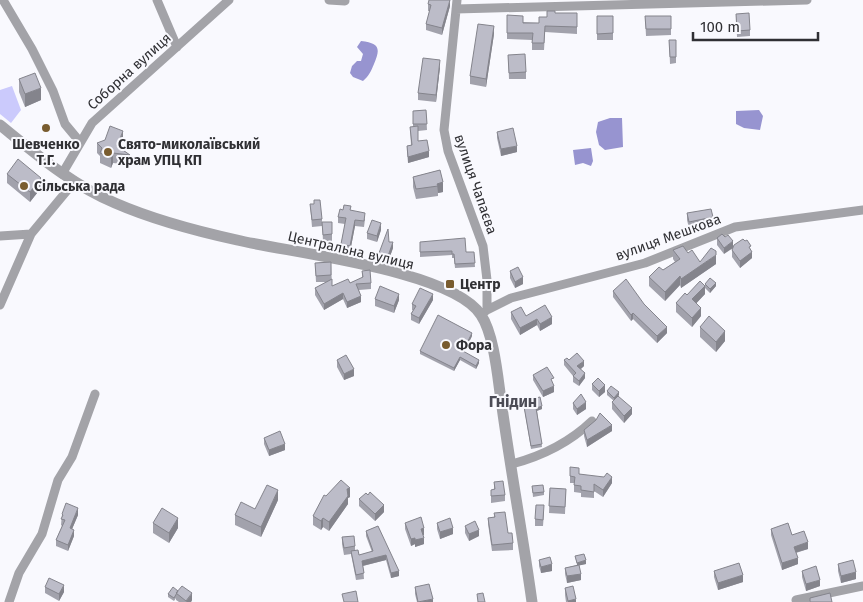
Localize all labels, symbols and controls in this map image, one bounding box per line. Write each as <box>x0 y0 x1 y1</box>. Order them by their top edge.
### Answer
scale bar <box>693 10 818 42</box>
text: 100 m <box>700 18 740 36</box>
street label: Соборна вулиця <box>84 29 175 113</box>
marker: Шевченко Т.Г. <box>40 122 52 134</box>
street label: вулиця Чапаєва <box>450 132 501 236</box>
place label: Шевченко Т.Г. <box>12 136 80 169</box>
place label: Свято-миколаївський храм УПЦ КП <box>117 136 260 169</box>
marker: Свято-миколаївський храм УПЦ КП <box>102 146 114 158</box>
place label: Сільська рада <box>34 178 125 195</box>
marker: Сільська рада <box>18 180 30 192</box>
street label: вулиця Мешкова <box>613 211 723 264</box>
street label: Центральна вулиця <box>286 228 416 273</box>
place label: Центр <box>460 276 501 293</box>
marker: Центр <box>444 278 456 290</box>
place label: Фора <box>456 337 492 354</box>
marker: Фора <box>440 339 452 351</box>
district label: Гнідин <box>489 392 537 411</box>

